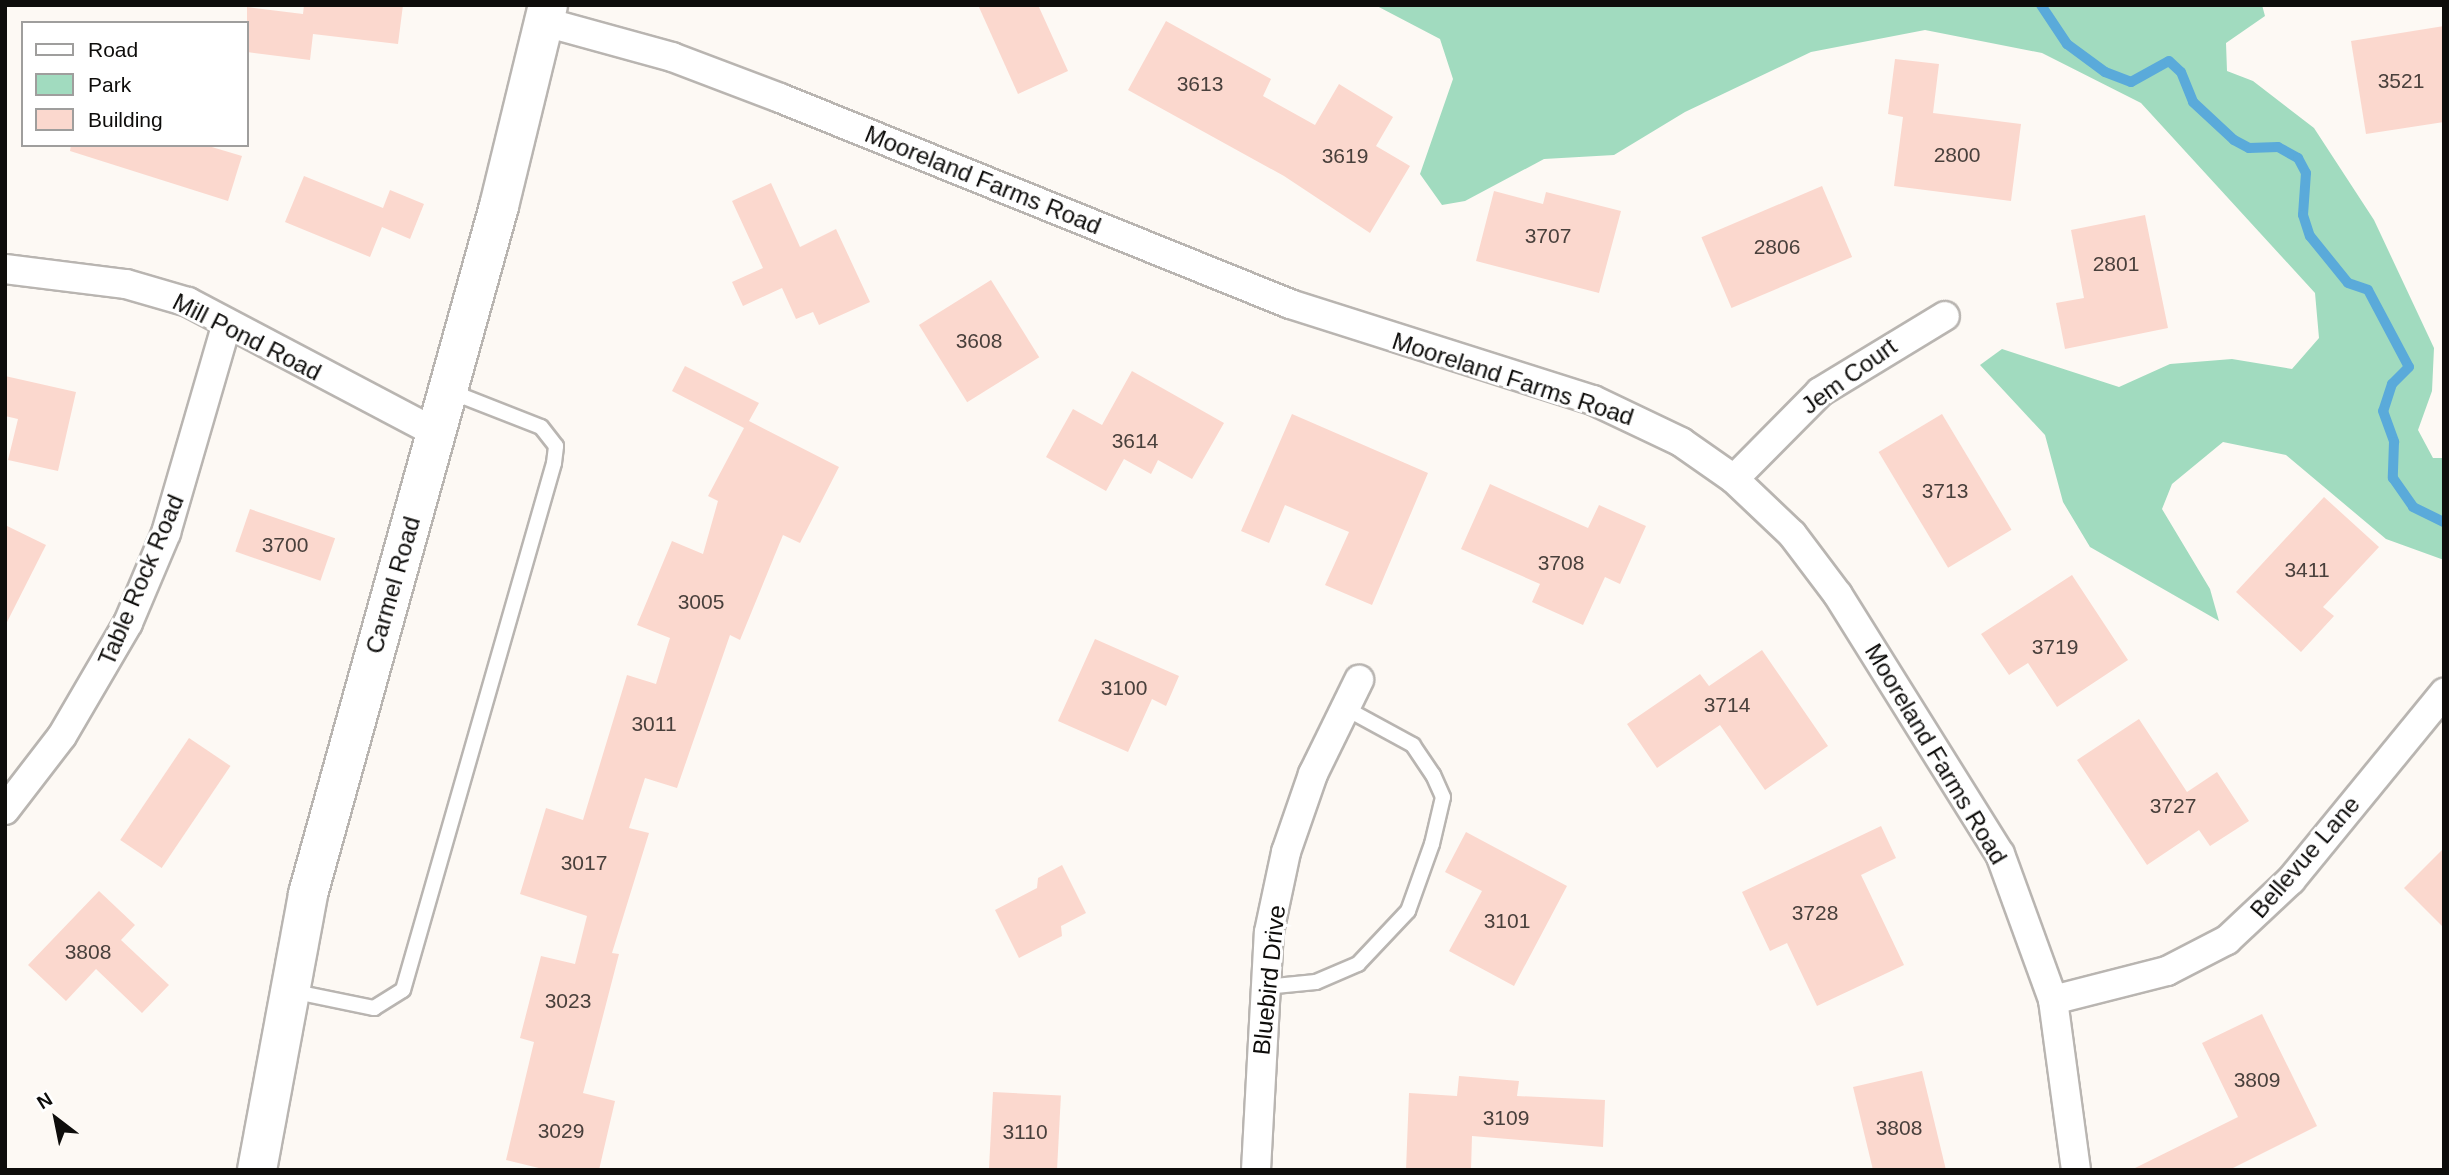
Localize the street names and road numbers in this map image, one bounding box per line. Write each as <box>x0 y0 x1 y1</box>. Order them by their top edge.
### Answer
street label: Mooreland Farms Road <box>861 119 1105 241</box>
street label: Mill Pond Road <box>168 287 326 387</box>
street label: Mooreland Farms Road <box>1389 326 1637 432</box>
street label: Jem Court <box>1796 332 1902 420</box>
street label: Table Rock Road <box>92 490 190 670</box>
street label: Carmel Road <box>360 513 426 657</box>
street label: Mooreland Farms Road <box>1859 639 2013 869</box>
street label: Bellevue Lane <box>2244 790 2366 924</box>
street label: Bluebird Drive <box>1247 904 1291 1056</box>

